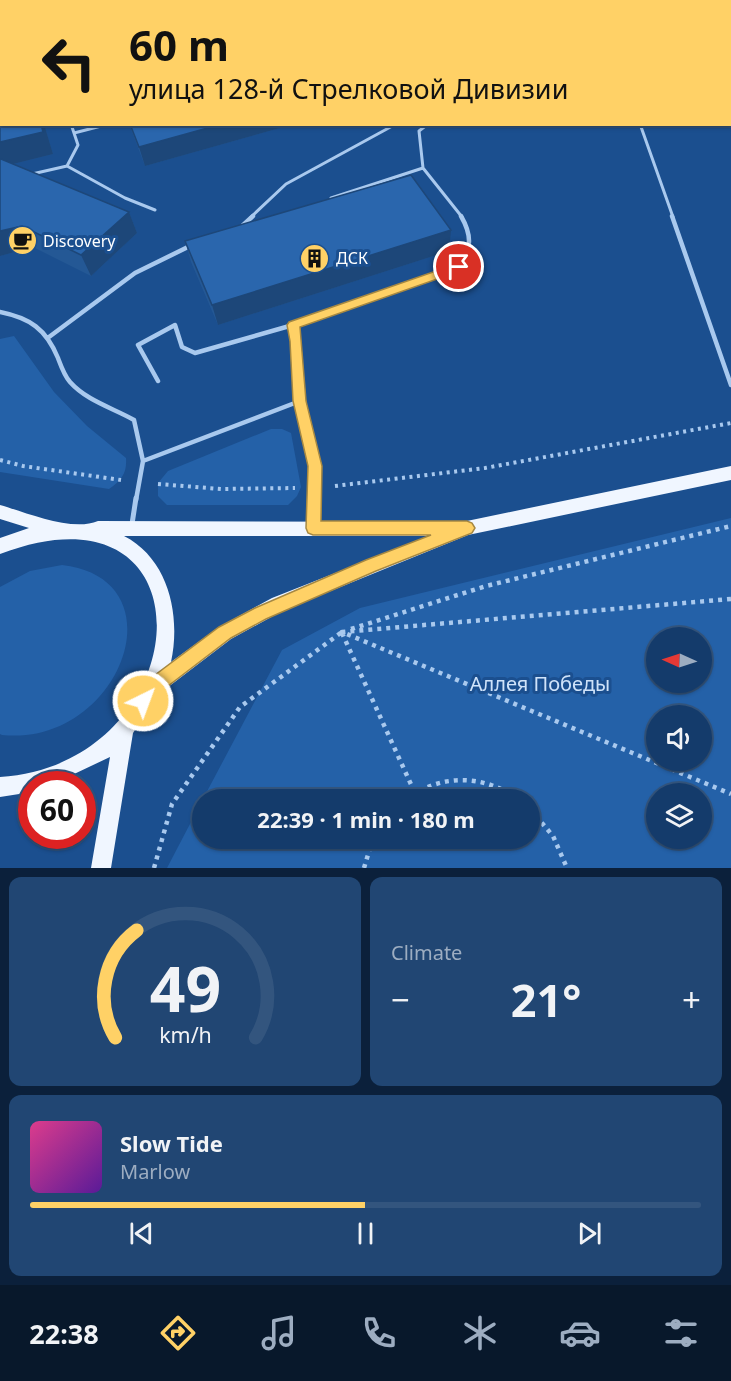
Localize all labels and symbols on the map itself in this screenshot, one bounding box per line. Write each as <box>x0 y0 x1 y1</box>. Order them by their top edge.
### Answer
cafe icon: Discovery <box>6 225 38 257</box>
place label: Discovery <box>43 230 116 252</box>
pin <box>433 241 484 292</box>
building icon: ДСК <box>299 242 331 274</box>
place label: ДСК <box>336 247 368 269</box>
north arrow <box>646 627 712 693</box>
position arrow <box>111 669 175 733</box>
park label: Аллея Победы <box>470 670 610 697</box>
speed limit sign: 60 <box>18 771 96 849</box>

